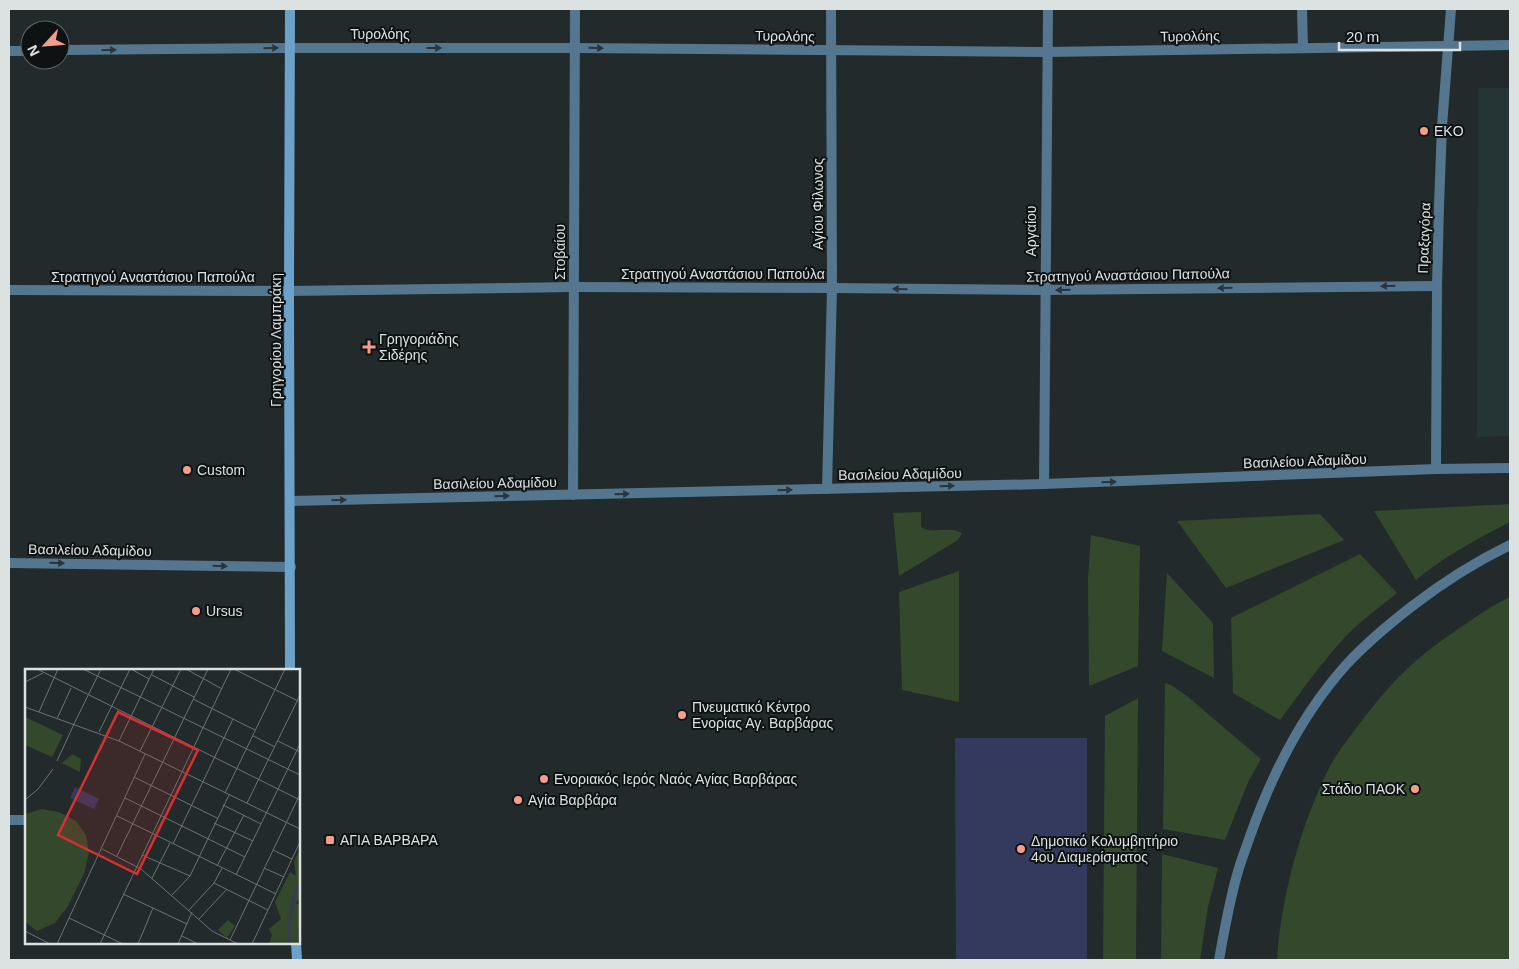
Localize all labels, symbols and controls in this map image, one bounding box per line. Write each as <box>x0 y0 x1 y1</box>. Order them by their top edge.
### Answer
north arrow <box>20 20 70 70</box>
scale bar <box>1339 20 1460 52</box>
street label: Τυρολόης <box>350 26 410 42</box>
street label: Τυρολόης <box>755 27 815 45</box>
street label: Τυρολόης <box>1160 27 1220 45</box>
text: 20 m <box>1346 28 1379 45</box>
text: N <box>24 43 43 59</box>
one-way arrow <box>263 44 279 52</box>
one-way arrow <box>426 44 442 52</box>
one-way arrow <box>588 44 604 52</box>
one-way arrow <box>101 46 117 54</box>
place label: EKO <box>1434 123 1464 139</box>
marker: EKO <box>1418 125 1430 137</box>
street label: Αγίου Φίλωνος <box>810 158 826 250</box>
street label: Πραξαγόρα <box>1415 202 1433 274</box>
street label: Αργαίου <box>1023 206 1039 256</box>
street label: Στοβαίου <box>552 224 568 280</box>
street label: Στρατηγού Αναστάσιου Παπούλα <box>1026 265 1230 285</box>
street label: Στρατηγού Αναστάσιου Παπούλα <box>621 266 825 282</box>
street label: Στρατηγού Αναστάσιου Παπούλα <box>51 269 255 285</box>
street label: Γρηγορίου Λαμπράκη <box>268 273 284 407</box>
one-way arrow <box>1380 282 1396 290</box>
one-way arrow <box>1217 284 1233 292</box>
one-way arrow <box>892 285 908 293</box>
one-way arrow <box>1055 286 1071 294</box>
place label: Γρηγοριάδης Σιδέρης <box>379 331 459 363</box>
marker: Γρηγοριάδης Σιδέρης <box>363 341 375 353</box>
street label: Βασιλείου Αδαμίδου <box>1243 451 1367 471</box>
place label: Custom <box>197 462 245 478</box>
marker: Custom <box>181 464 193 476</box>
street label: Βασιλείου Αδαμίδου <box>838 465 962 483</box>
street label: Βασιλείου Αδαμίδου <box>433 474 557 492</box>
one-way arrow <box>1102 477 1118 485</box>
one-way arrow <box>939 482 955 490</box>
one-way arrow <box>777 486 793 494</box>
one-way arrow <box>614 489 630 497</box>
one-way arrow <box>494 492 510 500</box>
one-way arrow <box>332 496 348 504</box>
street label: Βασιλείου Αδαμίδου <box>28 541 152 559</box>
one-way arrow <box>50 560 66 568</box>
one-way arrow <box>212 562 228 570</box>
place label: Ursus <box>206 603 243 619</box>
marker: Ursus <box>190 605 202 617</box>
inset map <box>25 669 300 944</box>
place label: Πνευματικό Κέντρο Ενορίας Αγ. Βαρβάρας <box>692 699 834 731</box>
marker: Πνευματικό Κέντρο Ενορίας Αγ. Βαρβάρας <box>676 709 688 721</box>
place label: Ενοριακός Ιερός Ναός Αγίας Βαρβάρας <box>554 771 797 787</box>
marker: Ενοριακός Ιερός Ναός Αγίας Βαρβάρας <box>538 773 550 785</box>
place label: Στάδιο ΠΑΟΚ <box>1322 781 1406 797</box>
marker: Στάδιο ΠΑΟΚ <box>1409 783 1421 795</box>
place label: Αγία Βαρβάρα <box>528 792 617 808</box>
marker: Αγία Βαρβάρα <box>512 794 524 806</box>
place label: ΑΓΙΑ ΒΑΡΒΑΡΑ <box>340 832 438 848</box>
place label: Δημοτικό Κολυμβητήριο 4ου Διαμερίσματος <box>1031 833 1178 865</box>
marker: ΑΓΙΑ ΒΑΡΒΑΡΑ <box>324 834 336 846</box>
marker: Δημοτικό Κολυμβητήριο 4ου Διαμερίσματος <box>1015 843 1027 855</box>

